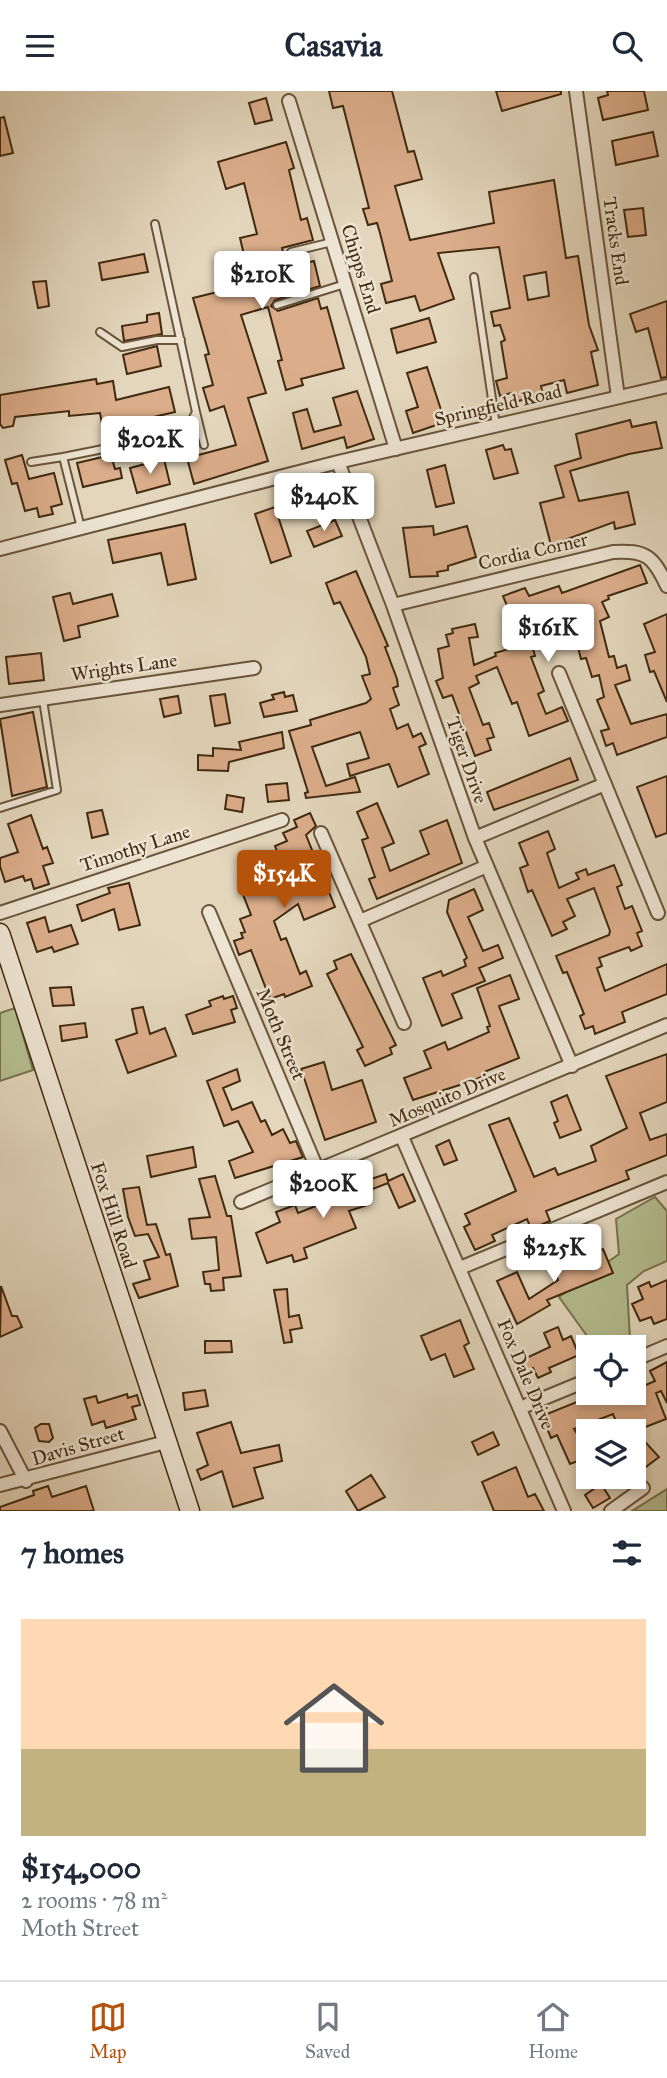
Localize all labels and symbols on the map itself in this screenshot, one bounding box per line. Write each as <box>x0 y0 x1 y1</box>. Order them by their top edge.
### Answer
street label: Tracks End <box>598 195 634 287</box>
street label: Chipps End <box>337 222 386 317</box>
pin: $210K <box>213 251 311 311</box>
street label: Springfield Road <box>432 379 565 432</box>
pin: $202K <box>101 417 199 476</box>
pin: $240K <box>275 473 373 533</box>
street label: Cordia Corner <box>476 527 591 575</box>
pin: $161K <box>499 605 597 664</box>
street label: Wrights Lane <box>69 648 179 687</box>
street label: Tiger Drive <box>441 714 493 807</box>
street label: Timothy Lane <box>77 819 193 877</box>
pin: $154K <box>235 851 333 910</box>
street label: Moth Street <box>251 985 311 1084</box>
street label: Mosquito Drive <box>385 1062 509 1133</box>
street label: Fox Hill Road <box>86 1159 142 1272</box>
pin: $200K <box>274 1161 372 1220</box>
pin: $225K <box>505 1225 603 1284</box>
street label: Fox Dale Drive <box>492 1315 560 1433</box>
street label: Davis Street <box>29 1422 127 1470</box>

